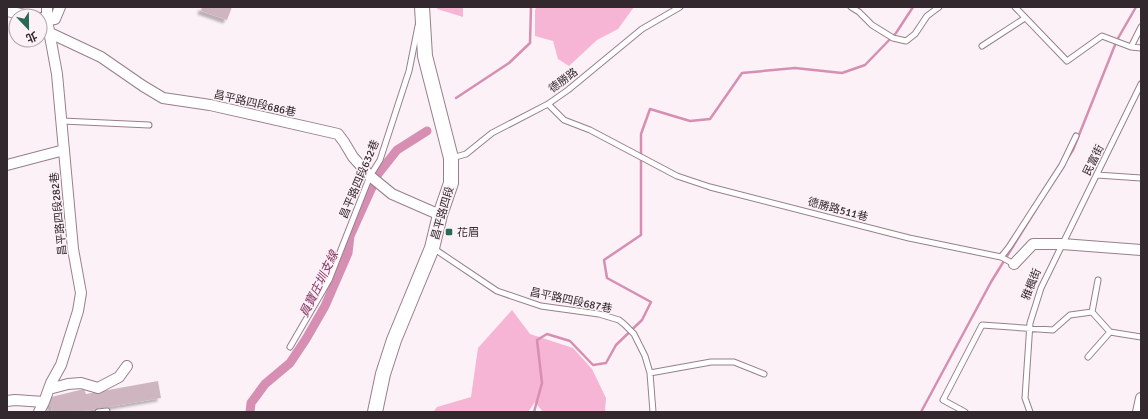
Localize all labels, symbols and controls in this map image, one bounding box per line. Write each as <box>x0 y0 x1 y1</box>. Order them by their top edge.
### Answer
north arrow <box>8 8 48 48</box>
text: 北 <box>24 29 39 45</box>
street label: 德勝路 <box>546 65 580 96</box>
street label: 昌平路四段686巷 <box>213 88 297 119</box>
street label: 昌平路四段632巷 <box>337 138 382 220</box>
street label: 民富街 <box>1080 143 1107 178</box>
street label: 昌平路四段282巷 <box>48 172 69 256</box>
street label: 昌平路四段 <box>429 185 456 241</box>
street label: 德勝路511巷 <box>806 195 869 224</box>
place label: 花眉 <box>457 226 479 239</box>
marker: 花眉 <box>444 227 454 237</box>
water label: 員寶庄圳支線 <box>297 247 343 320</box>
street label: 雅楓街 <box>1019 266 1044 302</box>
street label: 昌平路四段687巷 <box>529 285 613 316</box>

